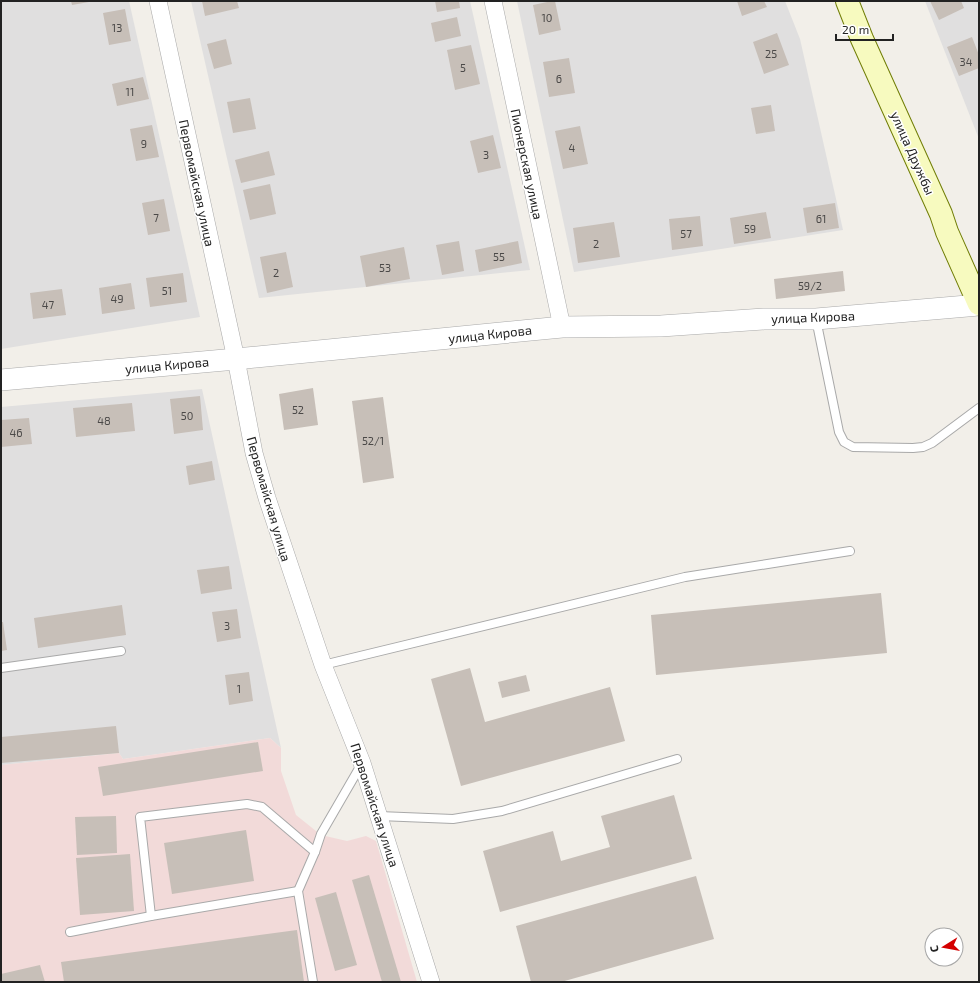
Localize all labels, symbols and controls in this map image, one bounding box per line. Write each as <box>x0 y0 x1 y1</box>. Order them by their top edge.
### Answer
house number: 10 <box>541 11 553 24</box>
scale bar <box>836 16 893 42</box>
house number: 13 <box>112 21 122 34</box>
text: 20 m <box>842 22 869 36</box>
house number: 25 <box>765 47 777 60</box>
house number: 34 <box>960 55 973 68</box>
house number: 5 <box>460 61 466 74</box>
house number: 6 <box>556 72 562 85</box>
house number: 11 <box>126 85 134 98</box>
street label: Пионерская улица <box>507 107 547 221</box>
street label: улица Дружбы <box>887 109 939 197</box>
street label: Первомайская улица <box>176 118 218 248</box>
house number: 9 <box>141 137 147 150</box>
house number: 4 <box>569 141 576 154</box>
house number: 3 <box>483 148 489 161</box>
house number: 7 <box>153 211 159 224</box>
house number: 61 <box>816 212 826 225</box>
house number: 59 <box>744 222 756 235</box>
house number: 57 <box>680 227 692 240</box>
house number: 2 <box>593 237 599 250</box>
house number: 55 <box>493 250 505 263</box>
house number: 53 <box>379 261 391 274</box>
house number: 2 <box>273 266 279 279</box>
house number: 59/2 <box>798 279 822 292</box>
house number: 51 <box>162 284 172 297</box>
house number: 49 <box>110 292 124 305</box>
house number: 47 <box>42 298 55 311</box>
street label: улица Кирова <box>771 308 855 326</box>
street label: улица Кирова <box>447 322 533 346</box>
street label: улица Кирова <box>124 353 210 377</box>
house number: 52 <box>292 403 304 416</box>
house number: 50 <box>181 409 193 422</box>
house number: 48 <box>97 414 111 427</box>
house number: 46 <box>9 426 23 439</box>
house number: 52/1 <box>362 434 384 447</box>
street label: Первомайская улица <box>243 435 295 563</box>
house number: 3 <box>224 619 230 632</box>
house number: 1 <box>237 682 241 695</box>
street label: Первомайская улица <box>347 741 403 869</box>
north arrow <box>924 927 964 967</box>
text: С <box>927 944 941 953</box>

